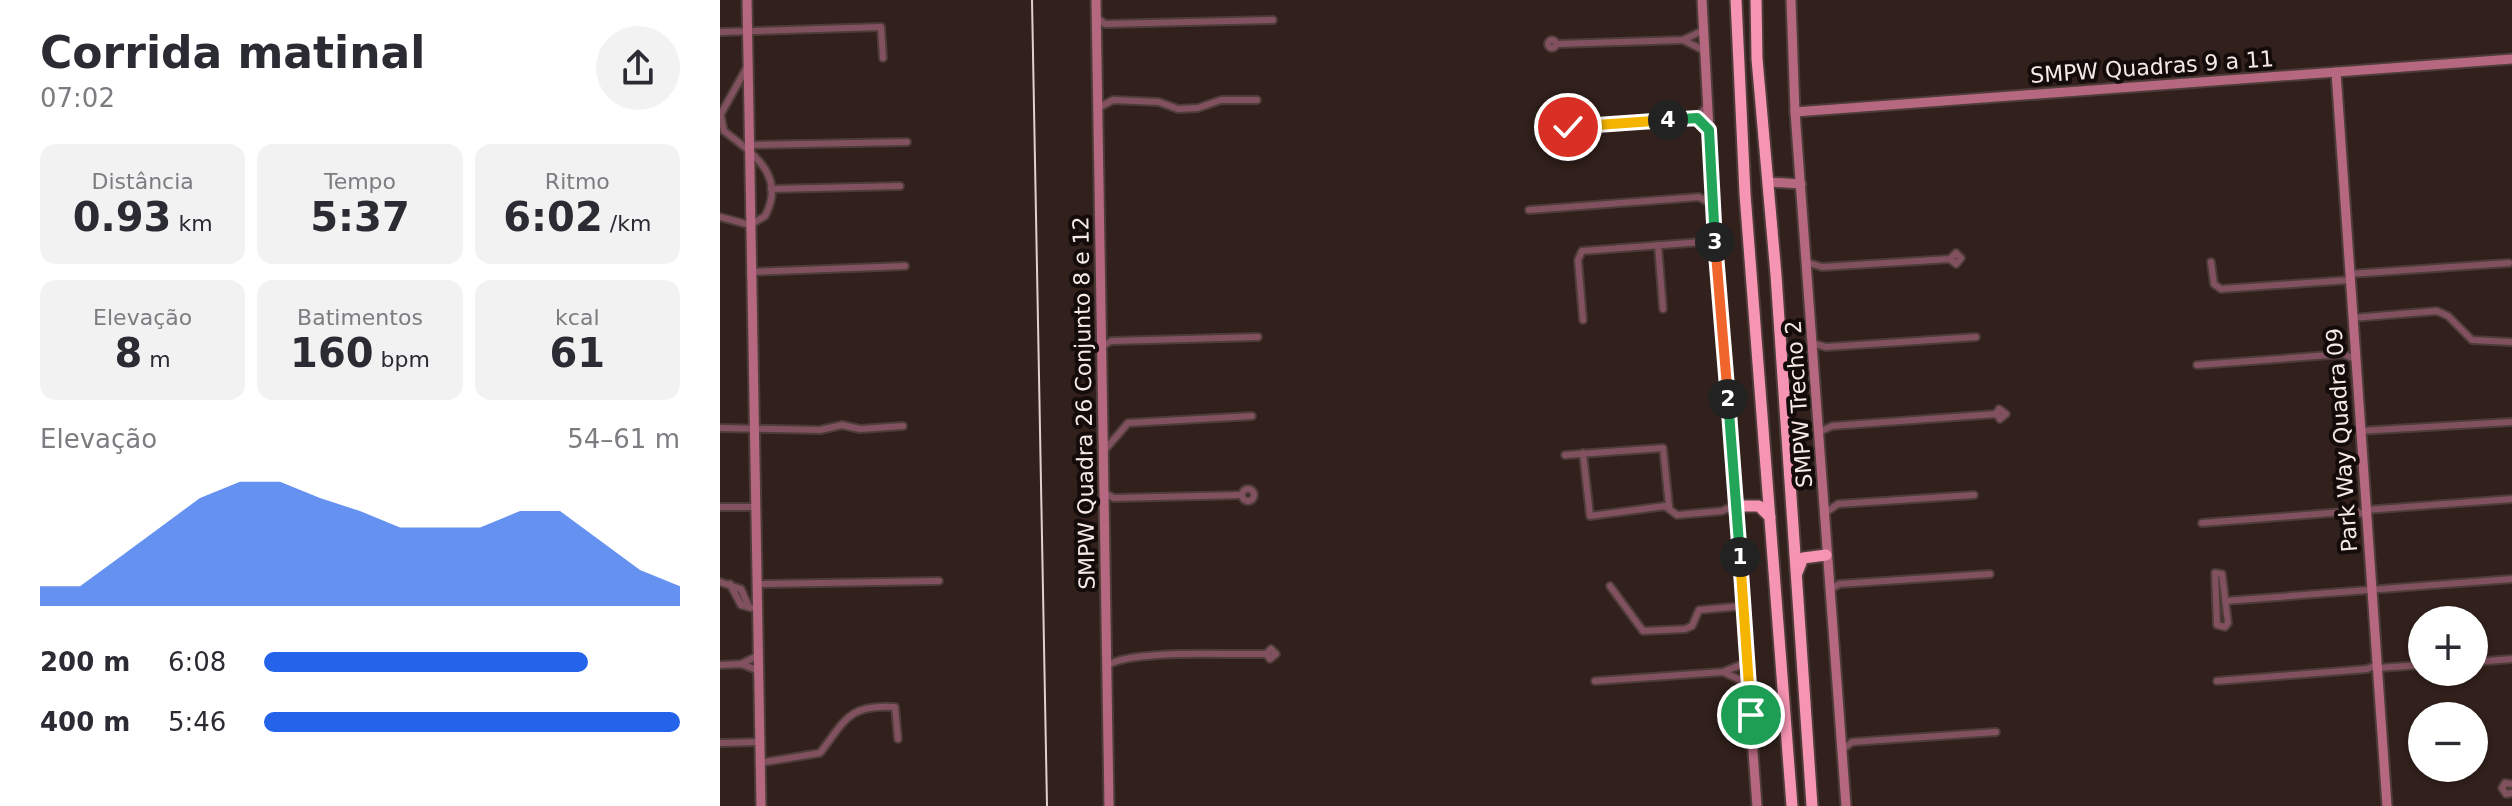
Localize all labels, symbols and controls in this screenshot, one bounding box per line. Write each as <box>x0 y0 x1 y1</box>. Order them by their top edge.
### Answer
button: share <box>596 26 680 110</box>
text: Corrida matinal <box>40 27 425 78</box>
street label: SMPW Quadras 9 a 11 <box>2029 46 2275 88</box>
text: 07:02 <box>40 83 115 113</box>
pin <box>1534 93 1602 161</box>
pin: 4 <box>1648 100 1688 140</box>
icon: check <box>1546 105 1590 149</box>
text: 4 <box>1660 107 1676 132</box>
text: Distância <box>92 169 194 194</box>
text: Tempo <box>324 169 396 194</box>
text: Ritmo <box>545 169 610 194</box>
text: 0.93 <box>73 194 171 240</box>
text: 5:37 <box>310 194 410 240</box>
text: 6:02 <box>503 194 603 240</box>
text: km <box>171 211 213 236</box>
text: /km <box>603 211 651 236</box>
street label: SMPW Quadra 26 Conjunto 8 e 12 <box>1068 216 1100 590</box>
pin: 3 <box>1695 222 1735 262</box>
text: 3 <box>1707 229 1723 254</box>
text: Elevação <box>93 305 192 330</box>
text: Batimentos <box>297 305 423 330</box>
text: kcal <box>555 305 600 330</box>
street label: SMPW Trecho 2 <box>1781 319 1817 489</box>
street label: Park Way Quadra 09 <box>2322 327 2362 553</box>
text: 8 <box>115 330 142 376</box>
text: 160 <box>290 330 374 376</box>
text: 61 <box>549 330 605 376</box>
text: m <box>142 347 171 372</box>
text: bpm <box>374 347 430 372</box>
pin: 2 <box>1708 379 1748 419</box>
text: 2 <box>1720 386 1736 411</box>
text: Elevação <box>40 424 157 454</box>
text: 54–61 m <box>567 424 680 454</box>
pin: 1 <box>1720 537 1760 577</box>
text: 1 <box>1732 544 1748 569</box>
map controls <box>2408 606 2488 782</box>
button: + <box>2408 606 2488 686</box>
text: 200 m <box>40 647 130 677</box>
text: 6:08 <box>168 647 226 677</box>
pin <box>1717 681 1785 749</box>
icon: arrive <box>1729 693 1773 737</box>
button: − <box>2408 702 2488 782</box>
text: 400 m <box>40 707 130 737</box>
text: 5:46 <box>168 707 226 737</box>

